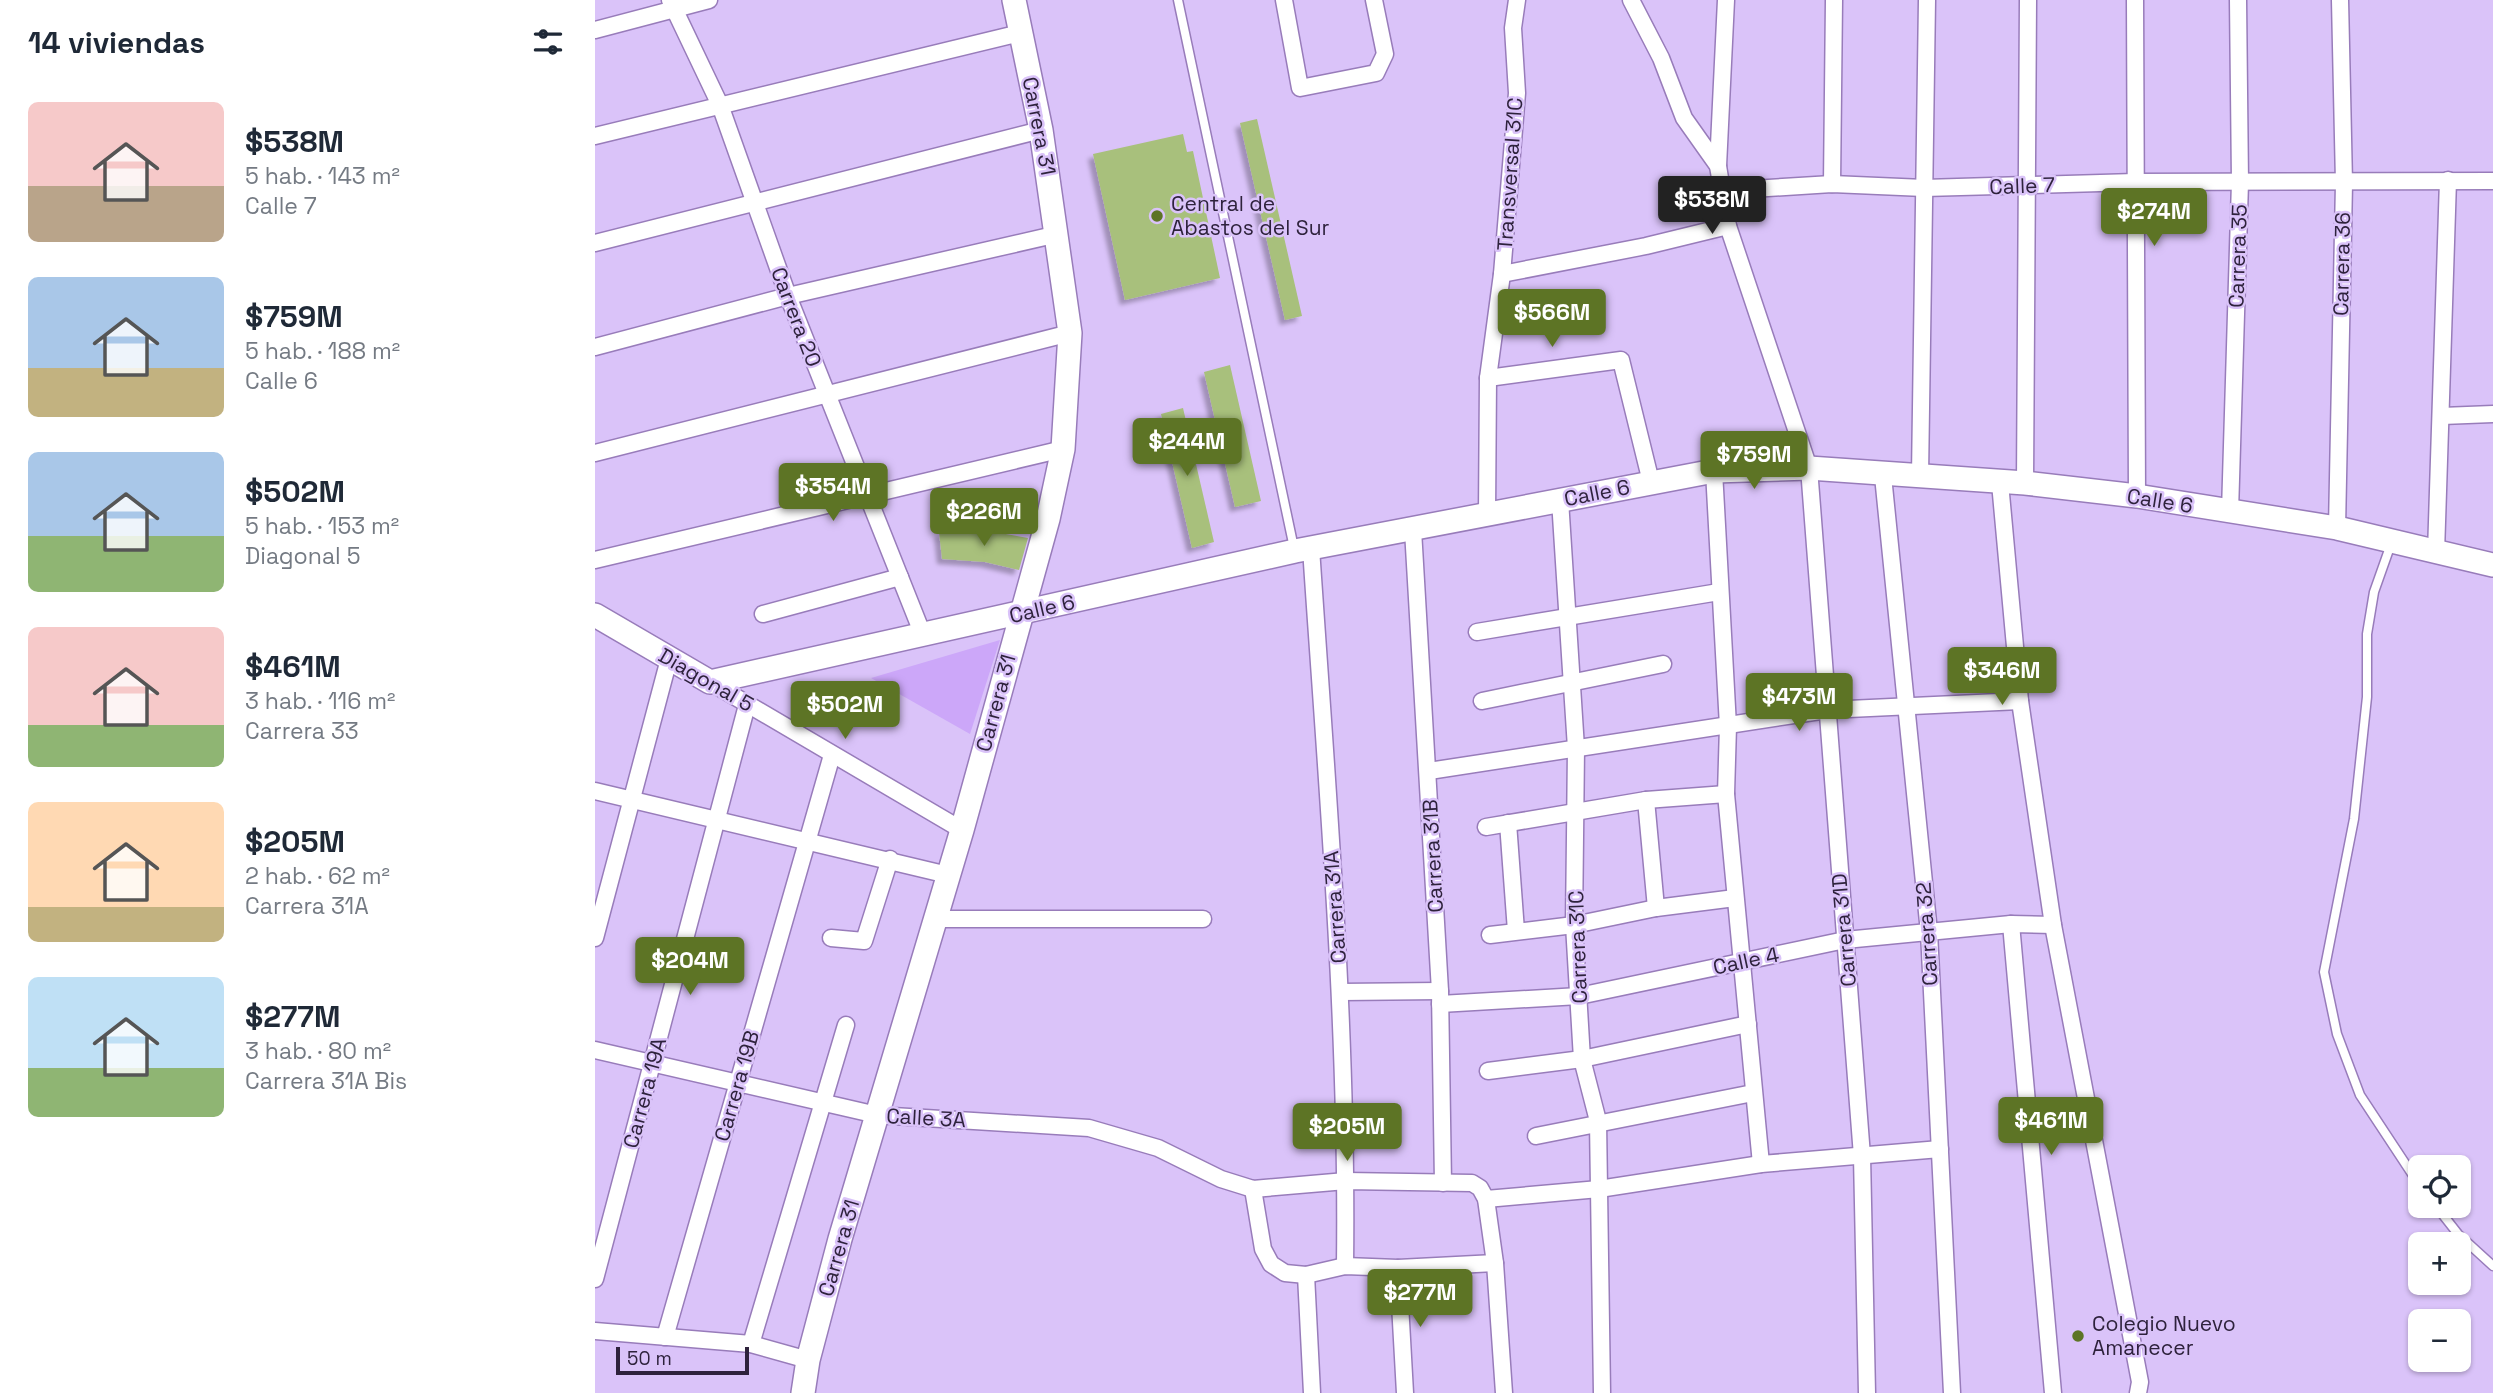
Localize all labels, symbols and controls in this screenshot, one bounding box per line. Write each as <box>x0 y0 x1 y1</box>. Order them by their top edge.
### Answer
text: 14 viviendas <box>28 23 205 62</box>
icon: filters <box>529 23 567 61</box>
street label: Carrera 31 <box>1017 74 1062 177</box>
street label: Transversal 31C <box>1491 97 1528 251</box>
text: $538M <box>245 122 344 161</box>
icon: home <box>84 130 168 214</box>
text: 5 hab. · 143 m² <box>245 161 400 191</box>
street label: Calle 7 <box>1989 171 2055 200</box>
pin: $538M <box>1663 176 1761 236</box>
text: $538M <box>1674 184 1750 214</box>
pin: $274M <box>2105 188 2203 248</box>
place label: Central de Abastos del Sur <box>1171 190 1330 241</box>
text: Calle 7 <box>245 191 317 221</box>
text: $274M <box>2117 196 2191 226</box>
street label: Carrera 35 <box>2222 204 2253 308</box>
marker: Central de Abastos del Sur <box>1149 208 1165 224</box>
street label: Carrera 36 <box>2327 212 2356 316</box>
street label: Carrera 20 <box>765 263 828 370</box>
pin: $566M <box>1503 290 1601 349</box>
text: $759M <box>245 297 343 336</box>
text: $566M <box>1514 297 1590 327</box>
icon: home <box>84 305 168 389</box>
text: 5 hab. · 188 m² <box>245 336 400 366</box>
text: Calle 6 <box>245 366 318 396</box>
pin: $244M <box>1138 419 1236 478</box>
text: $244M <box>1149 426 1225 456</box>
pin: $759M <box>1705 432 1803 491</box>
text: $759M <box>1717 439 1791 469</box>
pin: $354M <box>784 463 882 523</box>
text: $354M <box>795 471 871 501</box>
text: $502M <box>245 472 345 511</box>
street label: Calle 6 <box>1562 473 1632 512</box>
icon: home <box>84 480 168 564</box>
street label: Calle 6 <box>2125 482 2195 519</box>
pin: $226M <box>935 489 1033 548</box>
text: $226M <box>946 496 1022 526</box>
text: 5 hab. · 153 m² <box>245 511 399 541</box>
text: Diagonal 5 <box>245 541 360 571</box>
street label: Calle 6 <box>1006 588 1077 629</box>
street label: Diagonal 5 <box>654 642 759 718</box>
text: $461M <box>245 647 341 686</box>
pin: $346M <box>1953 648 2051 707</box>
street label: Carrera 31 <box>970 651 1021 754</box>
icon: home <box>84 655 168 739</box>
text: $346M <box>1963 655 2041 685</box>
pin: $473M <box>1750 674 1848 733</box>
text: $473M <box>1762 681 1836 711</box>
pin: $502M <box>796 682 894 741</box>
text: 3 hab. · 116 m² <box>245 686 395 716</box>
text: $502M <box>807 689 883 719</box>
text: Carrera 33 <box>245 716 359 746</box>
street label: Carrera 31B <box>1416 799 1449 913</box>
text: $205M <box>245 822 345 861</box>
icon: home <box>84 830 168 914</box>
street label: Carrera 31A <box>1317 850 1352 964</box>
text: 2 hab. · 62 m² <box>245 861 390 891</box>
street label: Carrera 31D <box>1825 872 1862 988</box>
street label: Carrera 32 <box>1909 881 1944 987</box>
street label: Carrera 31C <box>1562 890 1593 1004</box>
text: Carrera 31A <box>245 891 369 921</box>
pin: $204M <box>641 937 739 997</box>
street label: Calle 4 <box>1710 940 1781 981</box>
text: $204M <box>651 945 729 975</box>
text: $277M <box>245 997 340 1036</box>
icon: home <box>84 1005 168 1089</box>
street label: Carrera 19B <box>708 1027 765 1144</box>
street label: Carrera 19A <box>617 1035 672 1151</box>
text: 3 hab. · 80 m² <box>245 1036 391 1066</box>
text: Carrera 31A Bis <box>245 1066 407 1096</box>
pin: $461M <box>2002 1098 2100 1157</box>
street label: Calle 3A <box>886 1102 966 1133</box>
pin: $205M <box>1298 1104 1396 1163</box>
text: $461M <box>2014 1105 2088 1135</box>
text: $205M <box>1309 1111 1385 1141</box>
map controls <box>2408 1155 2471 1372</box>
button: locate <box>2408 1155 2471 1218</box>
street label: Carrera 31 <box>812 1196 865 1299</box>
button: + <box>2408 1232 2471 1295</box>
pin: $277M <box>1371 1270 1469 1329</box>
text: $277M <box>1383 1277 1457 1307</box>
button: − <box>2408 1309 2471 1372</box>
place label: Colegio Nuevo Amanecer <box>2092 1310 2236 1361</box>
marker: Colegio Nuevo Amanecer <box>2070 1328 2086 1344</box>
scale bar <box>616 1344 749 1376</box>
text: 50 m <box>627 1346 672 1371</box>

